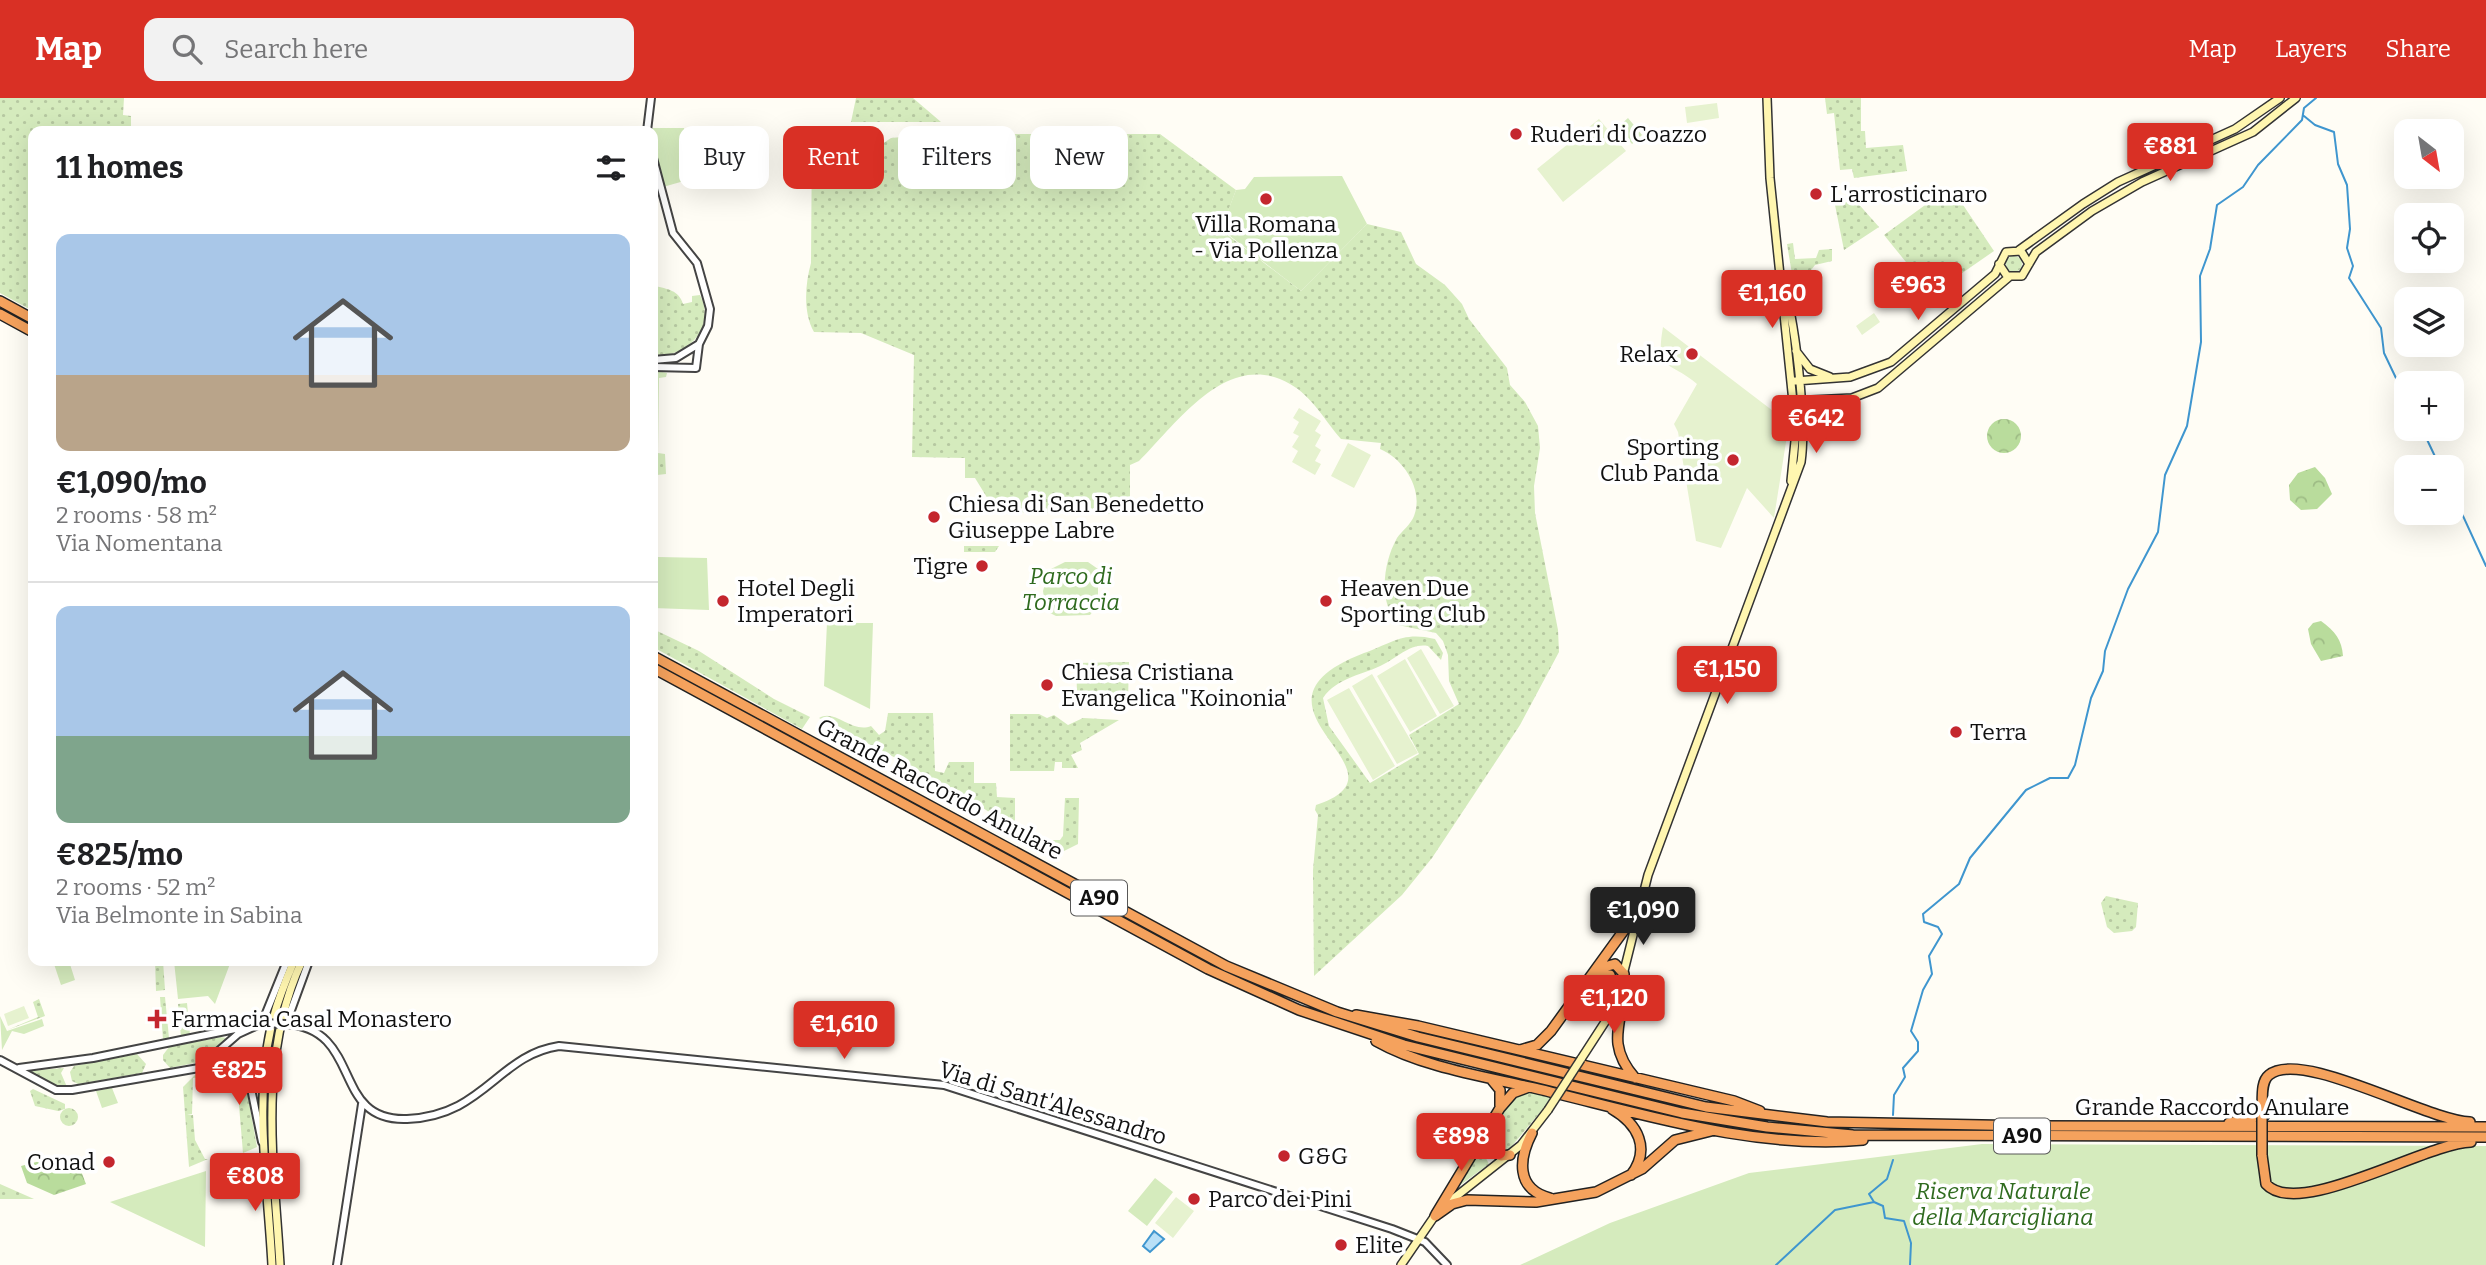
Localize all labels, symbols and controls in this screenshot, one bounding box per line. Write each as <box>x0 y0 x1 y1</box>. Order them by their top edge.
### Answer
search box <box>144 18 634 81</box>
text: Map <box>35 29 102 69</box>
icon: search <box>168 30 206 68</box>
text: Search here <box>224 34 368 65</box>
text: Map <box>2189 35 2237 63</box>
text: Layers <box>2275 35 2347 63</box>
text: Share <box>2385 35 2451 63</box>
north arrow <box>2394 119 2464 189</box>
map controls <box>2394 119 2464 525</box>
place label: Ruderi di Coazzo <box>1530 120 1707 148</box>
pin: €881 <box>2129 123 2211 183</box>
chip: Buy <box>679 126 769 189</box>
chip: Rent <box>783 126 884 189</box>
chip: Filters <box>898 126 1016 189</box>
chip: New <box>1030 126 1128 189</box>
marker: Ruderi di Coazzo <box>1508 126 1524 142</box>
text: €881 <box>2143 132 2197 160</box>
icon: filters <box>592 149 630 187</box>
text: 11 homes <box>56 150 184 186</box>
place label: L'arrosticinaro <box>1830 180 1987 208</box>
marker: L'arrosticinaro <box>1808 186 1824 202</box>
marker: Villa Romana - Via Pollenza <box>1258 191 1274 207</box>
button: locate <box>2394 203 2464 273</box>
place label: Villa Romana - Via Pollenza <box>1194 210 1339 264</box>
pin: €963 <box>1877 262 1959 322</box>
pin: €1,160 <box>1715 271 1829 330</box>
text: €963 <box>1890 271 1946 299</box>
text: €1,160 <box>1737 279 1807 307</box>
icon: home <box>280 280 406 406</box>
button: layers <box>2394 287 2464 357</box>
place label: Relax <box>1619 340 1678 368</box>
marker: Relax <box>1684 346 1700 362</box>
button: + <box>2394 371 2464 441</box>
pin: €642 <box>1775 396 1857 455</box>
text: €642 <box>1788 404 1844 432</box>
place label: Sporting Club Panda <box>1600 433 1719 487</box>
marker: Sporting Club Panda <box>1725 452 1741 468</box>
button: − <box>2394 455 2464 525</box>
text: €1,090/mo <box>56 465 207 501</box>
place label: Chiesa di San Benedetto Giuseppe Labre <box>948 490 1204 544</box>
text: 2 rooms · 58 m² <box>56 501 217 529</box>
marker: Chiesa di San Benedetto Giuseppe Labre <box>926 509 942 525</box>
text: Via Nomentana <box>56 529 223 557</box>
place label: Tigre <box>913 552 968 580</box>
marker: Tigre <box>974 558 990 574</box>
park label: Parco di Torraccia <box>1022 562 1120 616</box>
place label: Hotel Degli Imperatori <box>737 574 855 628</box>
place label: Heaven Due Sporting Club <box>1340 574 1486 628</box>
marker: Hotel Degli Imperatori <box>715 593 731 609</box>
marker: Heaven Due Sporting Club <box>1318 593 1334 609</box>
pin: €1,150 <box>1670 646 1784 706</box>
icon: home <box>280 652 406 778</box>
text: €1,150 <box>1693 655 1761 683</box>
place label: Chiesa Cristiana Evangelica "Koinonia" <box>1061 658 1294 712</box>
marker: Chiesa Cristiana Evangelica "Koinonia" <box>1039 677 1055 693</box>
street label: Grande Raccordo Anulare <box>812 712 1068 866</box>
place label: Terra <box>1970 718 2027 746</box>
marker: Terra <box>1948 724 1964 740</box>
text: €825/mo <box>56 837 183 873</box>
text: 2 rooms · 52 m² <box>56 873 215 901</box>
road number: A90 <box>1071 880 1127 916</box>
pin: €1,090 <box>1586 888 1700 947</box>
text: €1,090 <box>1606 896 1680 924</box>
text: Via Belmonte in Sabina <box>56 901 303 929</box>
pin: €1,120 <box>1557 976 1671 1035</box>
text: €1,120 <box>1580 984 1648 1012</box>
pin: €1,610 <box>787 1002 901 1061</box>
place label: Farmacia Casal Monastero <box>171 1005 452 1033</box>
text: €1,610 <box>810 1010 878 1038</box>
marker: Farmacia Casal Monastero <box>149 1011 165 1027</box>
pin: €825 <box>198 1048 280 1107</box>
street label: Via di Sant'Alessandro <box>936 1055 1170 1151</box>
text: €825 <box>211 1056 267 1084</box>
street label: Grande Raccordo Anulare <box>2075 1093 2349 1121</box>
pin: €898 <box>1420 1114 1502 1173</box>
road number: A90 <box>1994 1118 2050 1154</box>
text: €898 <box>1432 1122 1490 1150</box>
place label: G&G <box>1298 1142 1348 1170</box>
place label: Conad <box>27 1148 95 1176</box>
marker: G&G <box>1276 1148 1292 1164</box>
marker: Conad <box>101 1154 117 1170</box>
pin: €808 <box>214 1154 296 1213</box>
text: €808 <box>226 1162 284 1190</box>
park label: Riserva Naturale della Marcigliana <box>1912 1177 2094 1231</box>
place label: Parco dei Pini <box>1208 1185 1352 1213</box>
marker: Parco dei Pini <box>1186 1191 1202 1207</box>
place label: Elite <box>1355 1231 1403 1259</box>
marker: Elite <box>1333 1237 1349 1253</box>

